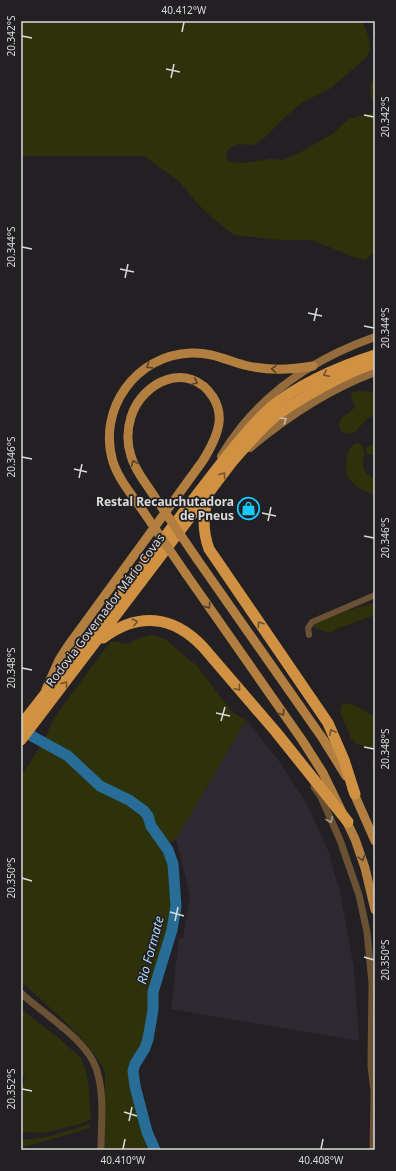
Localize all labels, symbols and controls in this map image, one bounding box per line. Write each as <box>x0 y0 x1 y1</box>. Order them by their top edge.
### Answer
text: 40.412°W <box>162 3 207 17</box>
text: 20.342°S <box>4 15 18 57</box>
text: 20.342°S <box>378 96 392 138</box>
text: 20.344°S <box>4 226 18 268</box>
text: 20.344°S <box>378 307 392 349</box>
one-way arrow <box>146 361 153 368</box>
one-way arrow <box>271 365 277 373</box>
one-way arrow <box>323 369 330 377</box>
one-way arrow <box>191 377 198 385</box>
one-way arrow <box>280 417 287 425</box>
text: 20.346°S <box>4 436 18 478</box>
one-way arrow <box>131 459 139 467</box>
one-way arrow <box>218 472 226 479</box>
place label: Restal Recauchutadora de Pneus <box>96 493 234 524</box>
shop icon: Restal Recauchutadora de Pneus <box>236 495 262 521</box>
text: 20.346°S <box>378 517 392 559</box>
street label: Rodovia Governador Mário Covas <box>42 530 168 690</box>
one-way arrow <box>203 602 211 609</box>
one-way arrow <box>132 619 139 627</box>
one-way arrow <box>258 621 265 628</box>
text: 20.348°S <box>4 647 18 689</box>
one-way arrow <box>60 681 67 688</box>
one-way arrow <box>233 683 240 690</box>
one-way arrow <box>277 708 284 715</box>
one-way arrow <box>329 728 337 736</box>
text: 20.348°S <box>378 728 392 770</box>
one-way arrow <box>326 816 334 823</box>
one-way arrow <box>357 855 366 862</box>
text: 20.350°S <box>4 857 18 899</box>
water label: Rio Formate <box>132 913 168 986</box>
text: 20.350°S <box>378 939 392 981</box>
text: 20.352°S <box>4 1068 18 1110</box>
text: 40.410°W <box>101 1153 146 1167</box>
text: 40.408°W <box>299 1153 344 1167</box>

